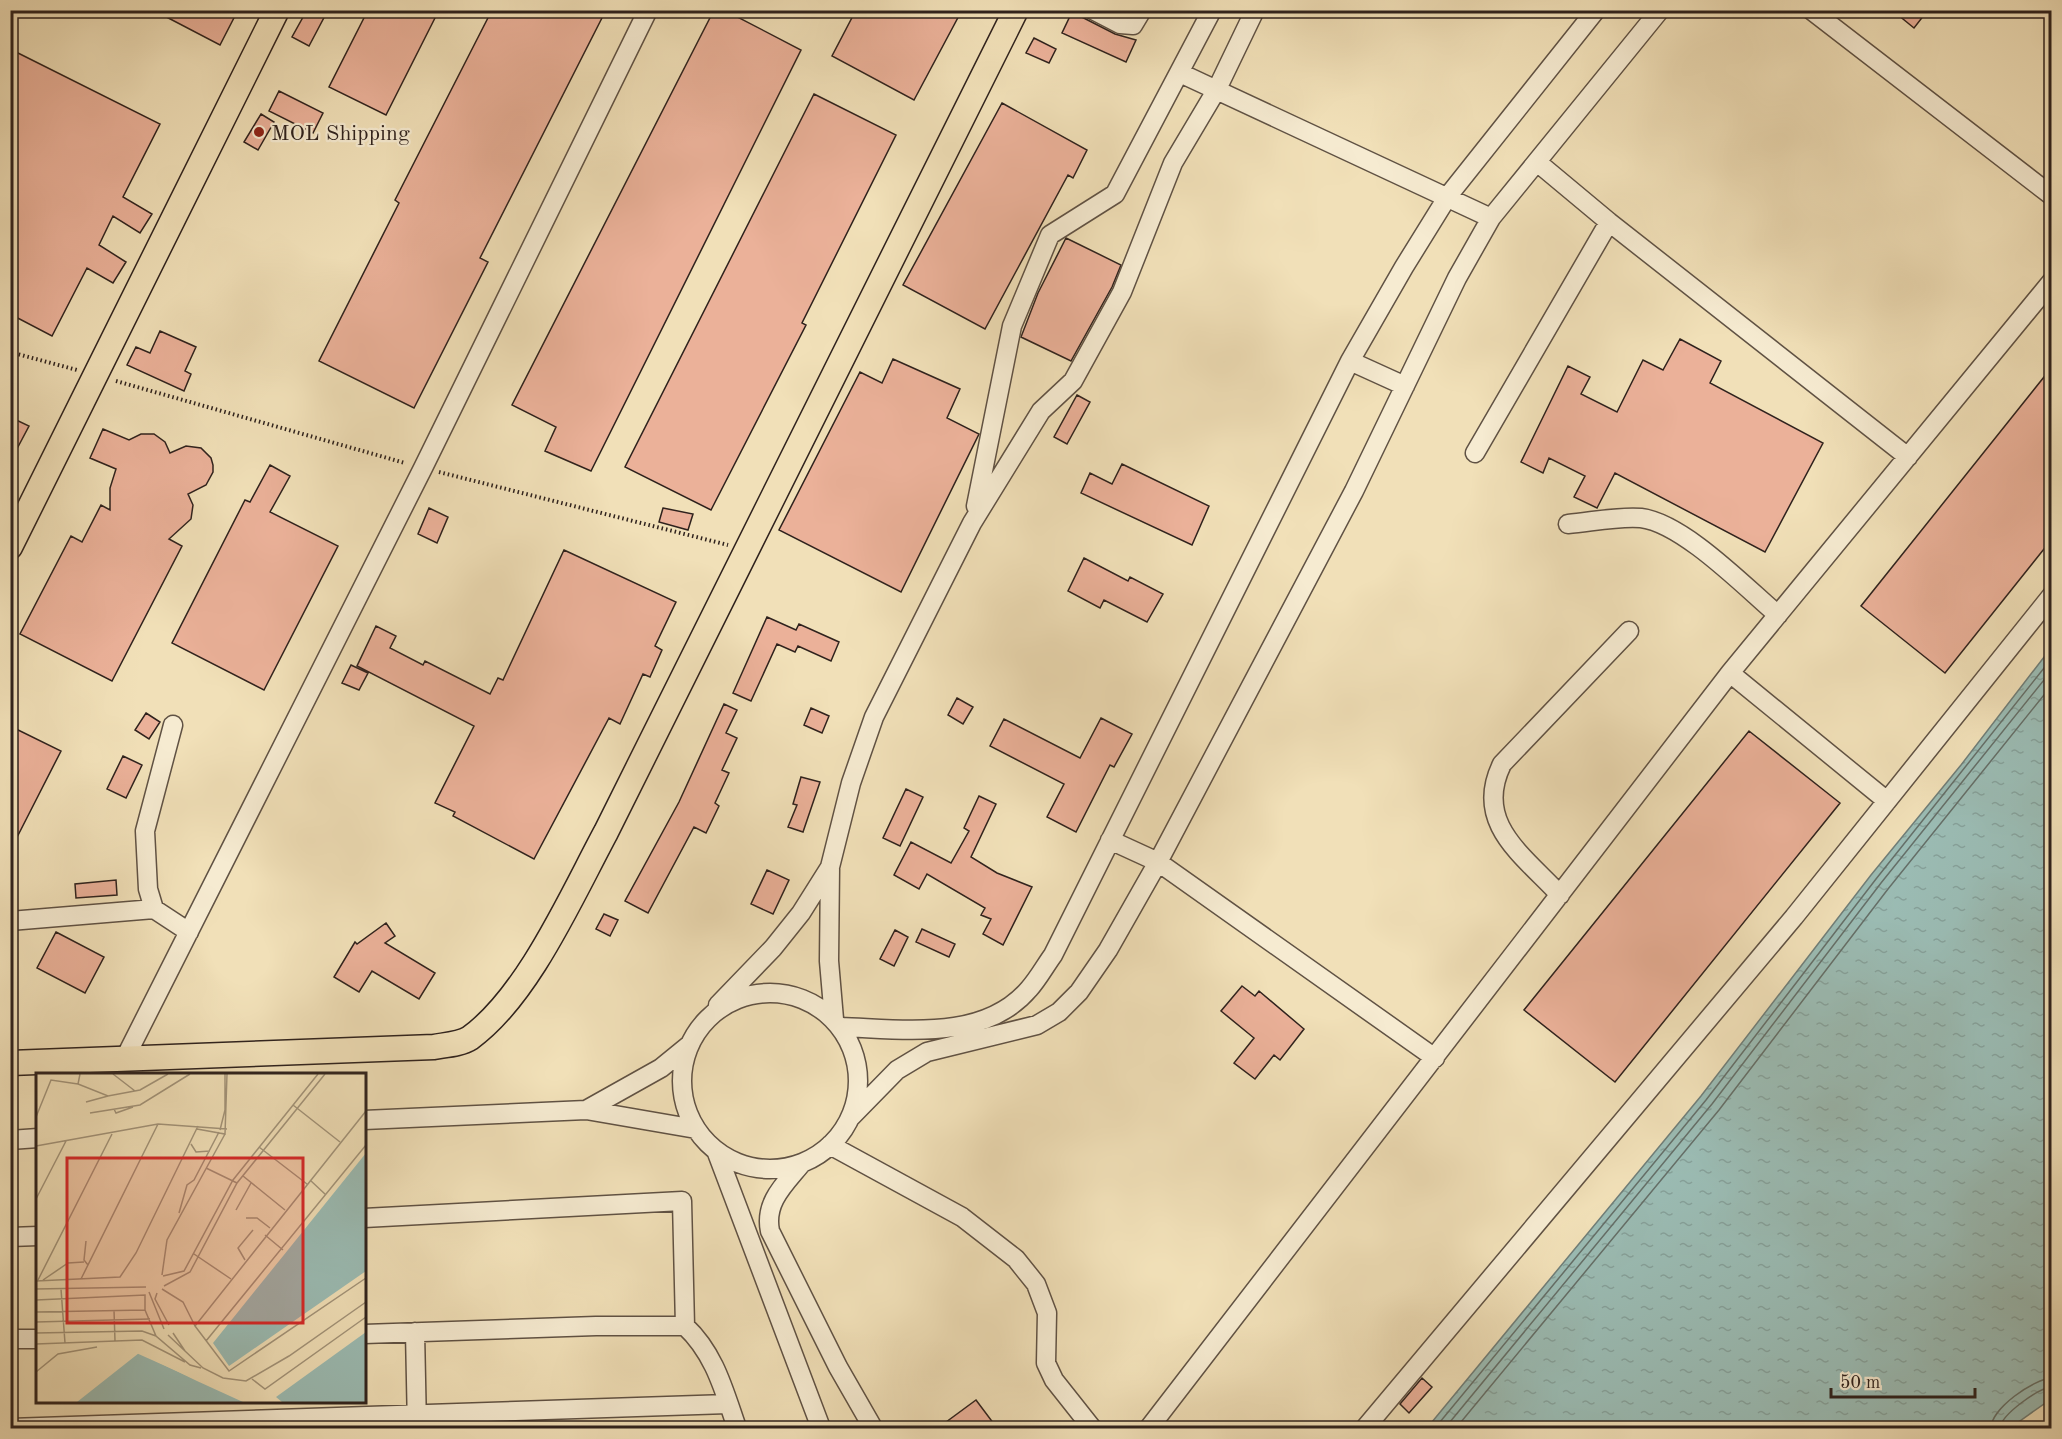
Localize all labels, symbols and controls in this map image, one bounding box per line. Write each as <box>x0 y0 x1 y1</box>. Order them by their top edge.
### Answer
place label: MOL Shipping <box>271 123 410 145</box>
marker: MOL Shipping <box>252 125 266 139</box>
inset map <box>36 1073 366 1403</box>
scale bar <box>1831 1361 1975 1399</box>
text: 50 m <box>1840 1374 1880 1392</box>

